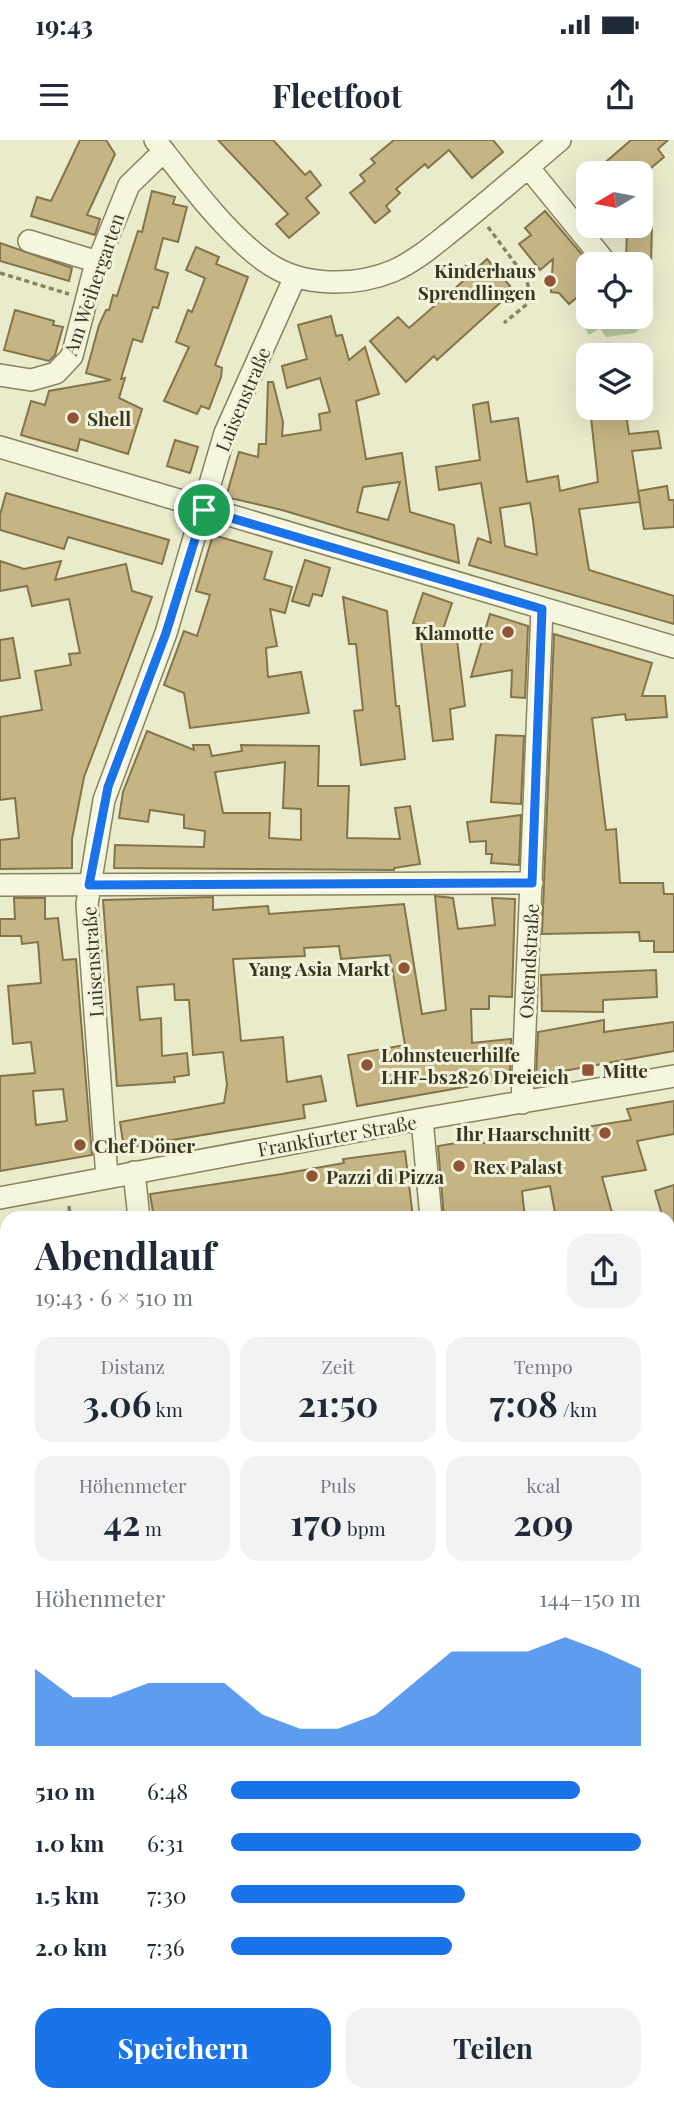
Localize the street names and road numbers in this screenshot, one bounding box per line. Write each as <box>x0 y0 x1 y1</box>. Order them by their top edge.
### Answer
street label: Am Weihergarten <box>56 209 130 359</box>
street label: Luisenstraße <box>208 343 276 455</box>
street label: Ostendstraße <box>512 903 544 1019</box>
street label: Luisenstraße <box>75 906 109 1018</box>
street label: Frankfurter Straße <box>255 1108 419 1162</box>

